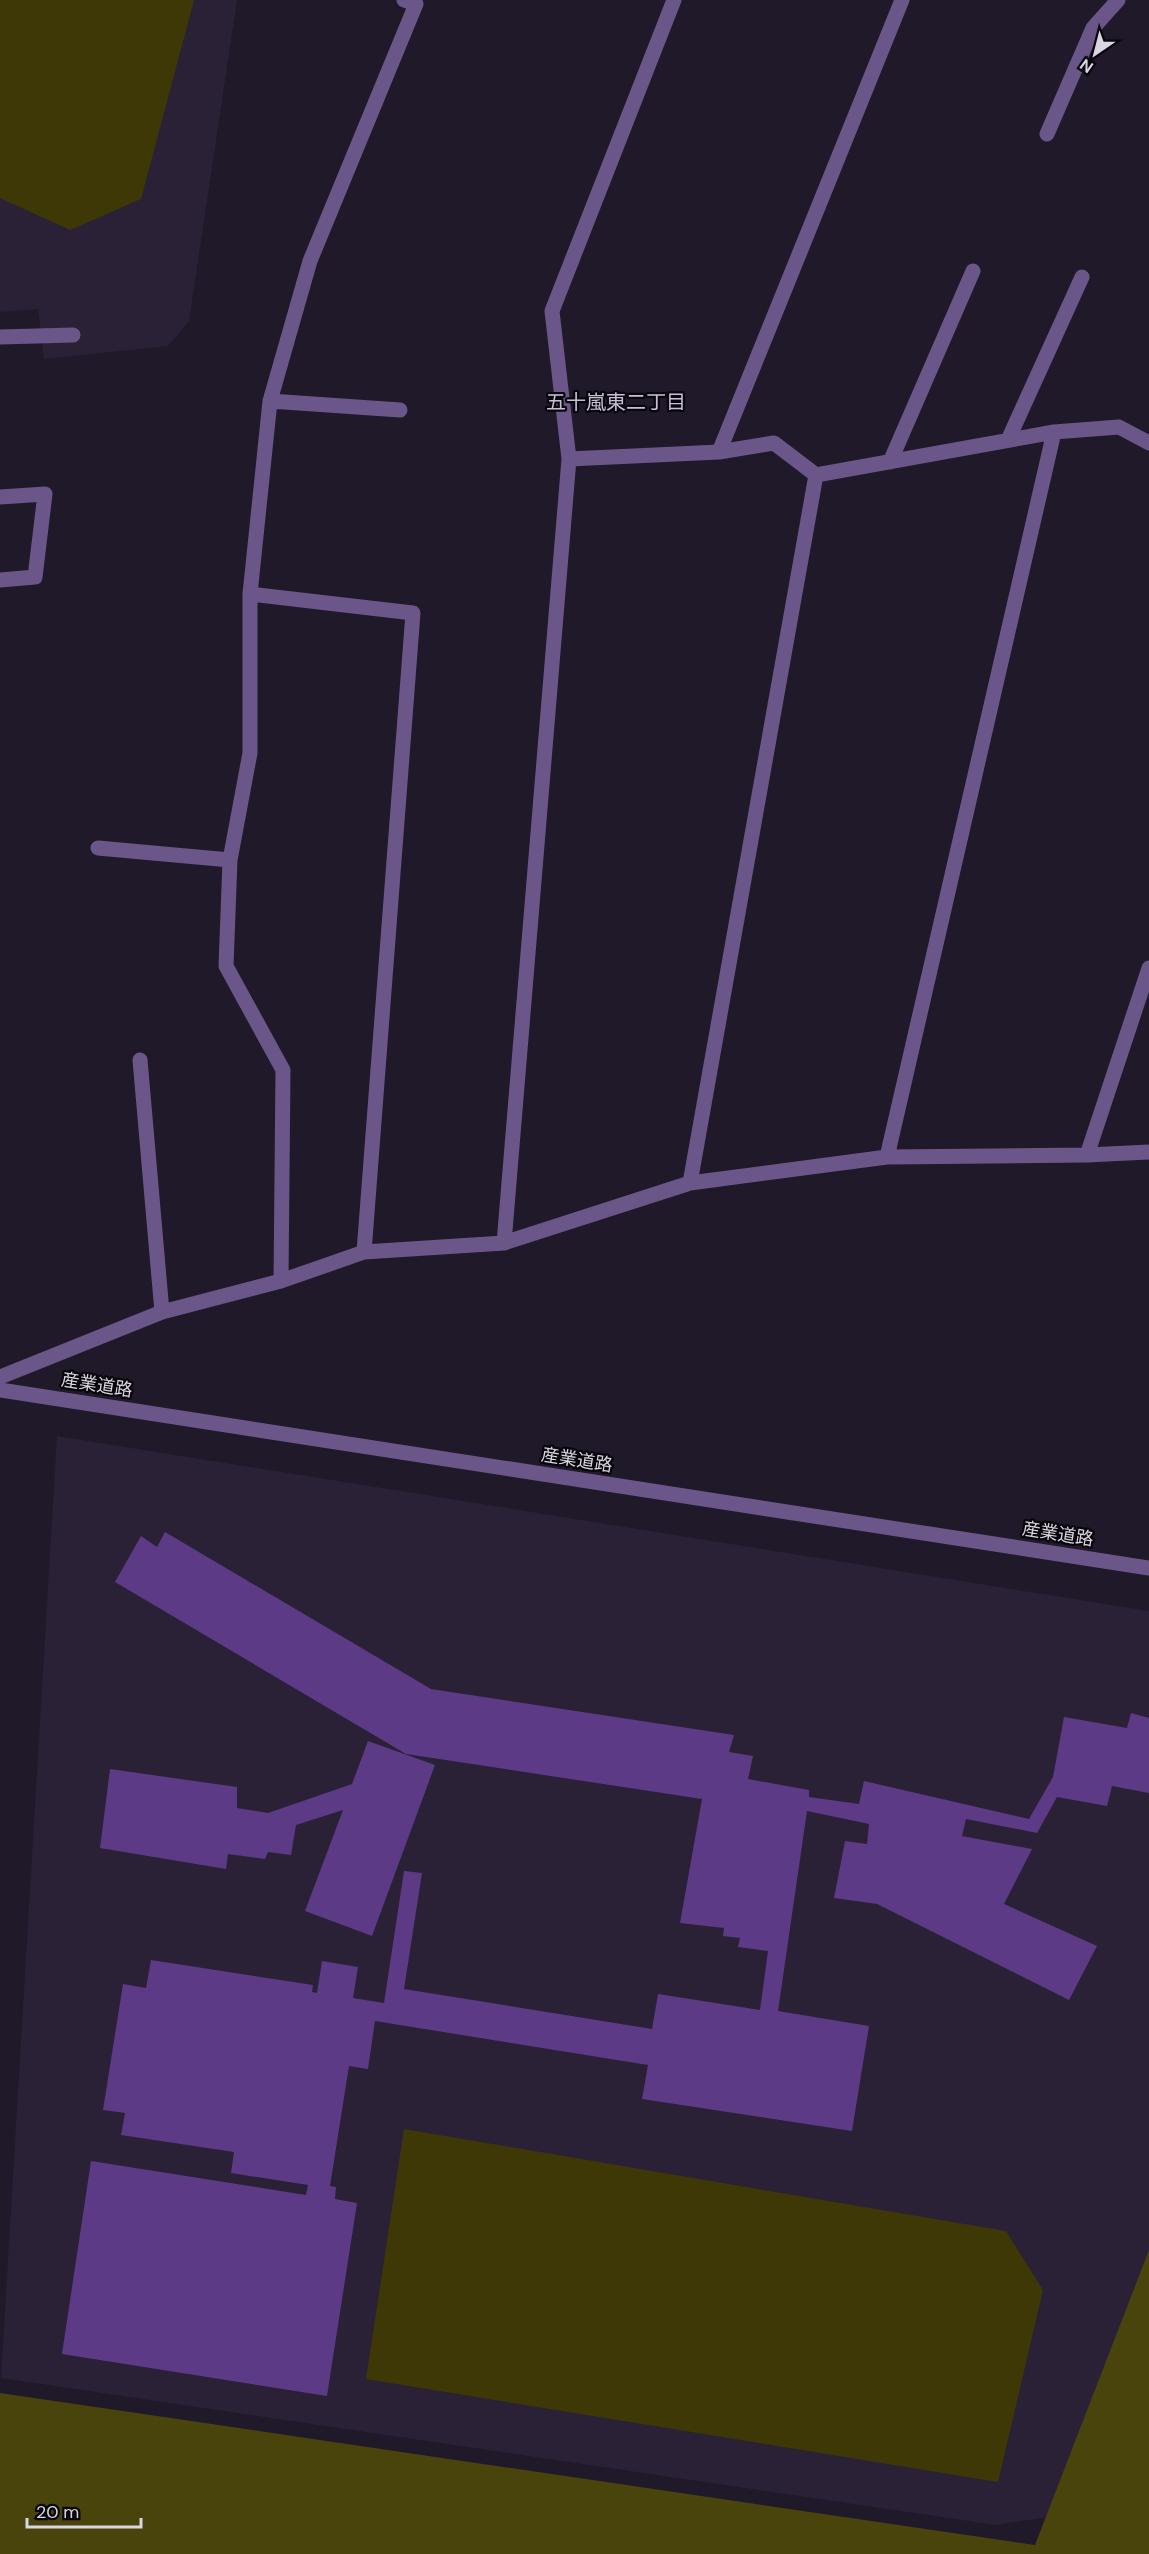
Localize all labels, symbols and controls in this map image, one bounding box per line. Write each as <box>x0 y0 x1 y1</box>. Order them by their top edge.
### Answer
north arrow <box>1065 24 1125 84</box>
text: N <box>1076 54 1097 78</box>
district label: 五十嵐東二丁目 <box>546 389 686 415</box>
street label: 産業道路 <box>60 1368 134 1402</box>
street label: 産業道路 <box>540 1443 614 1477</box>
street label: 産業道路 <box>1021 1517 1095 1551</box>
scale bar <box>27 2491 141 2529</box>
text: 20 m <box>36 2500 79 2524</box>

